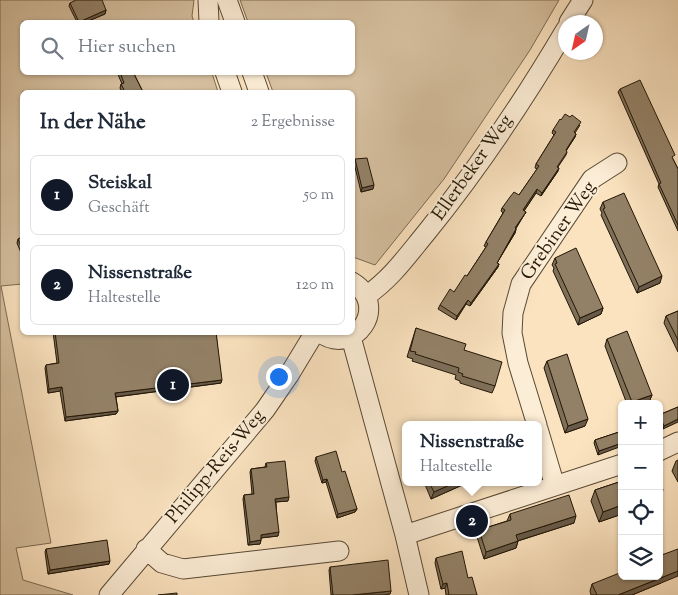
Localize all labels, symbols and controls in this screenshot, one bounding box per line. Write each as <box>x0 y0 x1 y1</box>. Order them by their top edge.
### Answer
north arrow <box>558 15 603 60</box>
search box <box>20 20 355 75</box>
icon: search <box>38 34 66 62</box>
text: Hier suchen <box>78 34 176 61</box>
text: In der Nähe <box>40 108 146 138</box>
street label: Ellerbeker Weg <box>426 109 520 227</box>
text: 2 Ergebnisse <box>251 111 335 134</box>
text: Steiskal <box>88 170 152 197</box>
street label: Grebiner Weg <box>515 176 603 286</box>
text: 1 <box>54 184 60 207</box>
text: 50 m <box>303 184 334 207</box>
text: Geschäft <box>88 197 150 220</box>
text: Nissenstraße <box>88 260 192 287</box>
text: 2 <box>53 274 61 297</box>
text: 120 m <box>296 274 334 297</box>
text: Haltestelle <box>88 287 161 310</box>
your location <box>266 364 292 390</box>
pin: 1 <box>157 366 189 404</box>
map controls <box>618 400 663 580</box>
button: + <box>618 400 663 445</box>
street label: Philipp-Reis-Weg <box>160 404 272 530</box>
popup <box>402 421 542 486</box>
text: Nissenstraße <box>420 429 524 456</box>
button: − <box>618 445 663 490</box>
text: Haltestelle <box>420 456 493 479</box>
button: locate <box>618 490 663 535</box>
pin: 2 <box>456 502 488 540</box>
button: layers <box>618 535 663 580</box>

